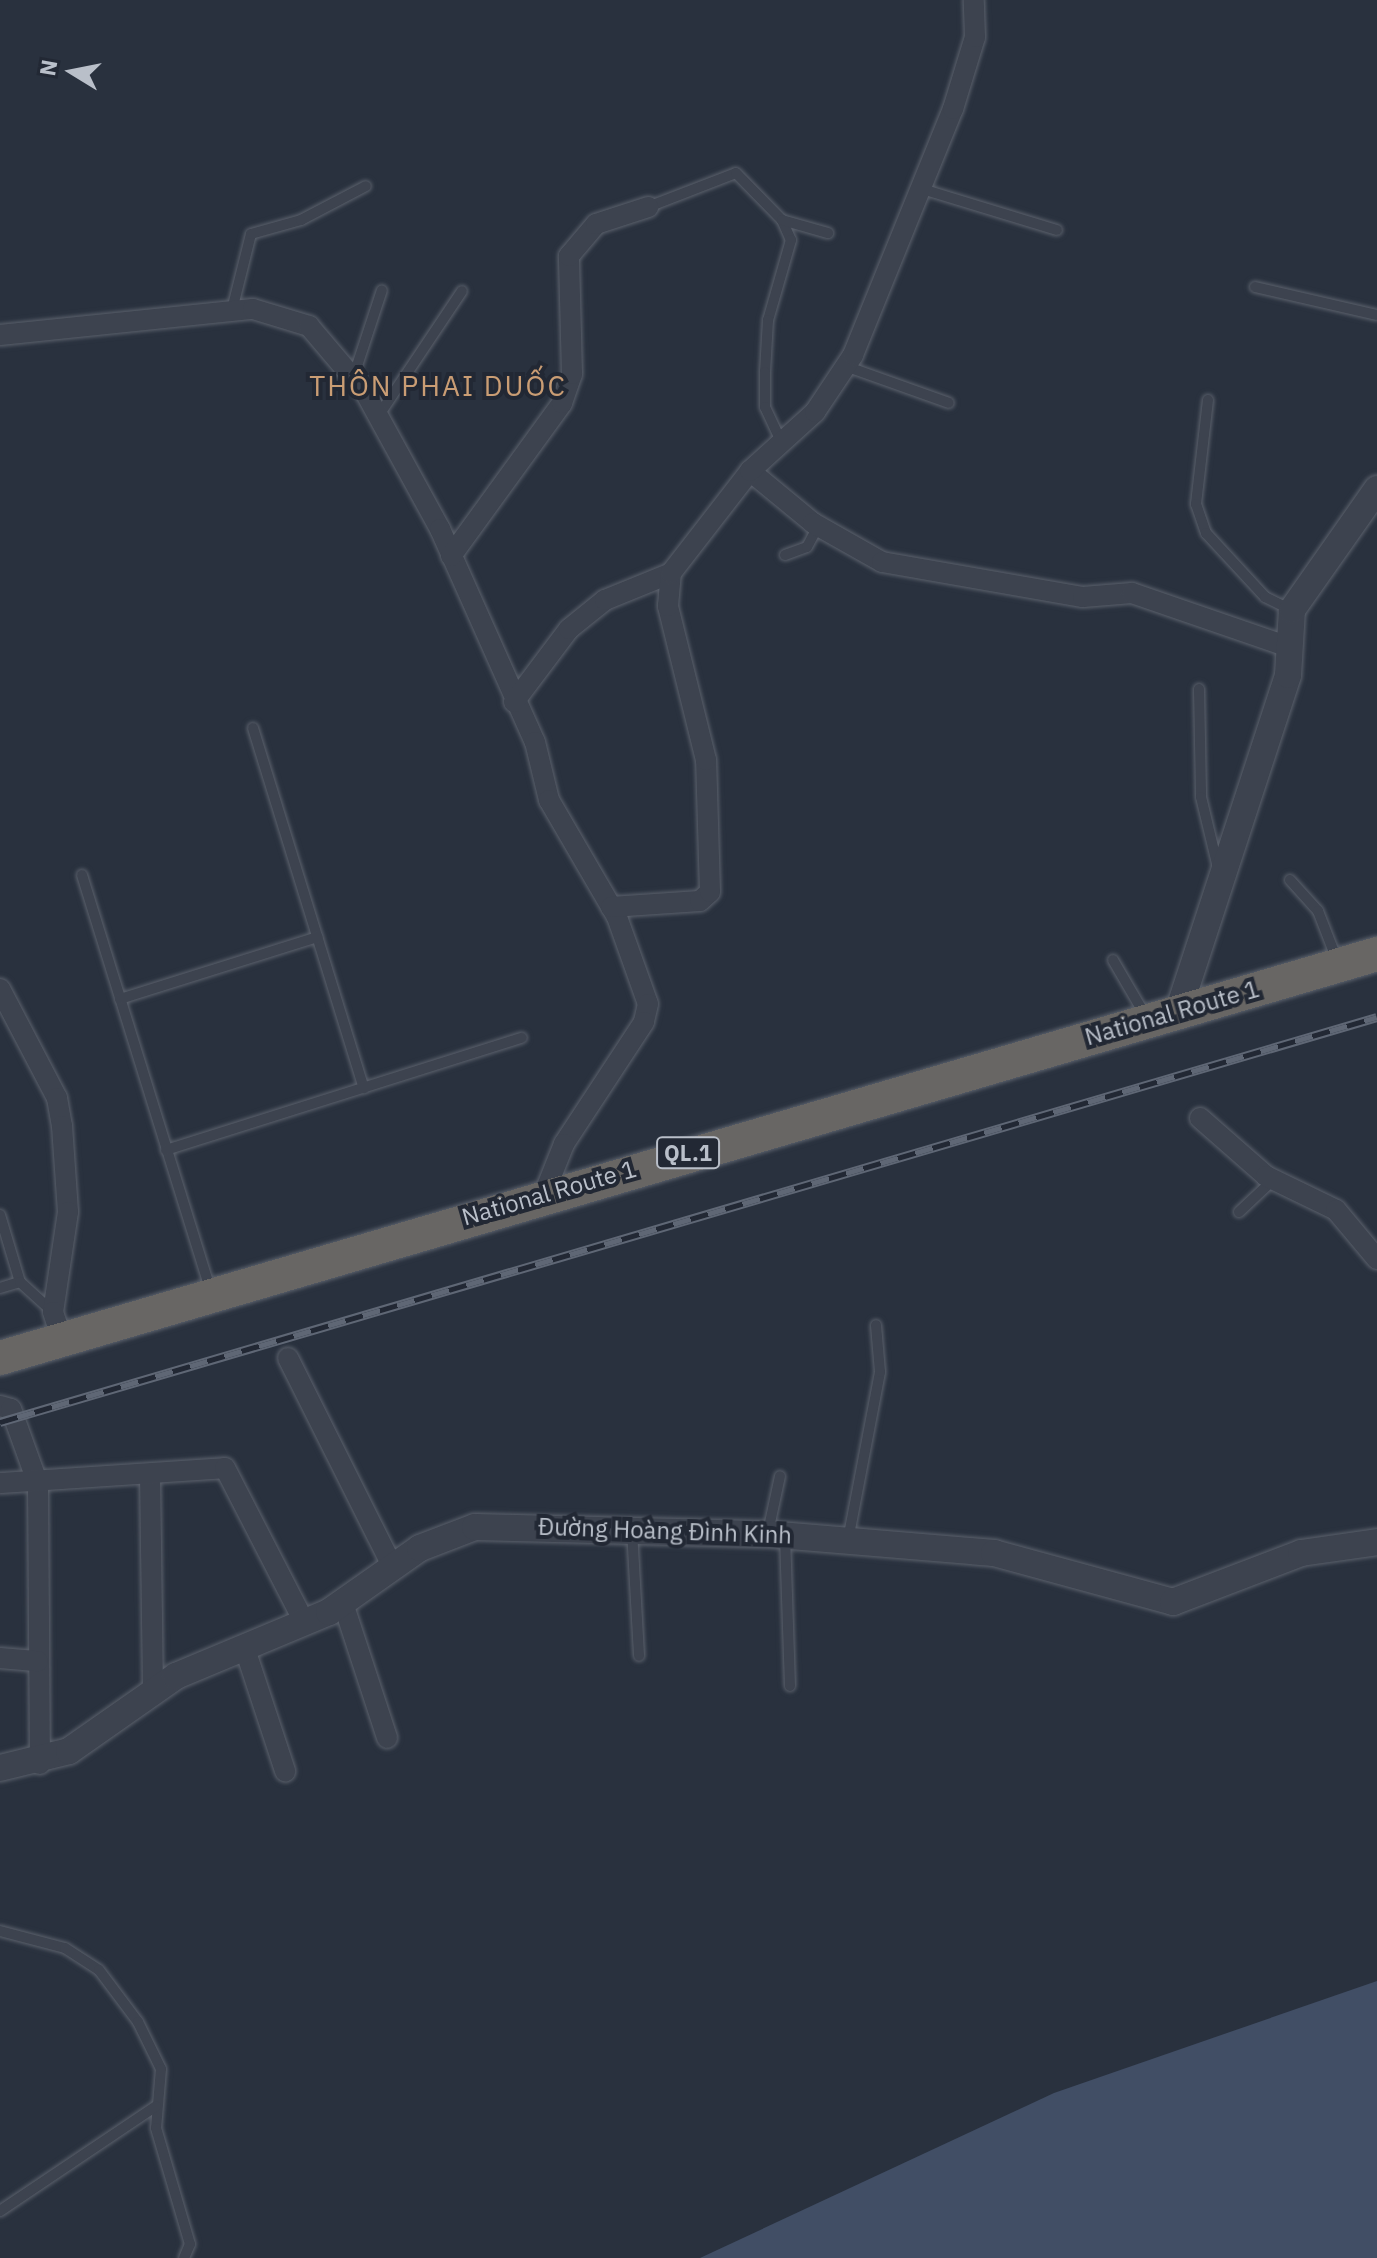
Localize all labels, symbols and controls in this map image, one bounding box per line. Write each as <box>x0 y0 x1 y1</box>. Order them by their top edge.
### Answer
north arrow <box>32 32 112 112</box>
text: N <box>32 57 64 78</box>
district label: THÔN PHAI DUỐC <box>309 369 567 403</box>
street label: National Route 1 <box>1082 974 1262 1052</box>
road number: QL.1 <box>656 1135 720 1171</box>
street label: National Route 1 <box>459 1154 639 1232</box>
street label: Đường Hoàng Đình Kinh <box>538 1512 792 1550</box>

